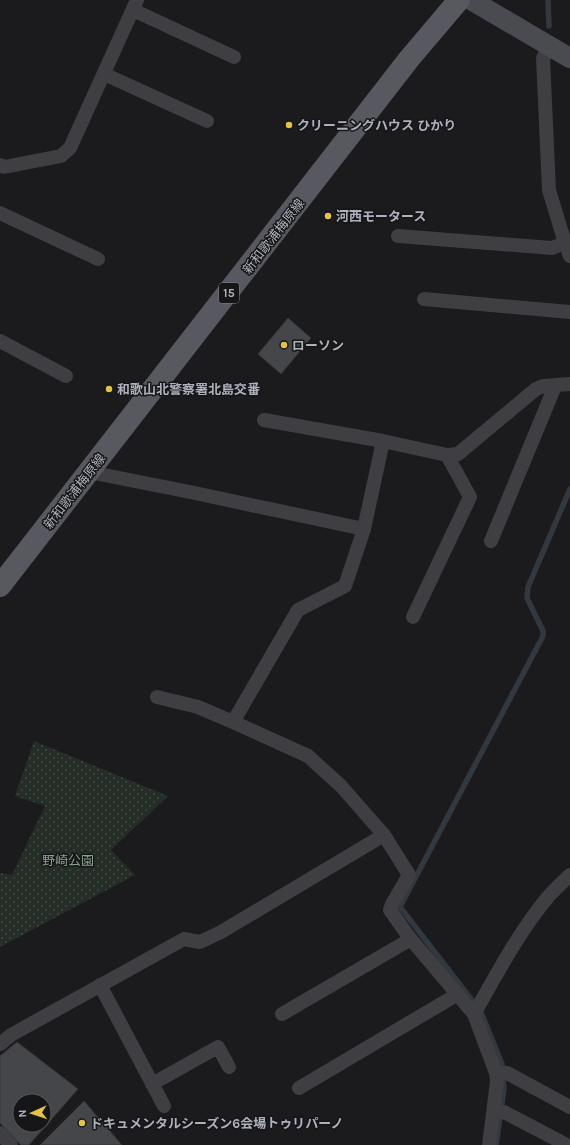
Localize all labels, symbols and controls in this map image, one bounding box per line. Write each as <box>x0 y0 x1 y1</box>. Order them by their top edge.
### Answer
place label: クリーニングハウス ひかり <box>297 118 456 133</box>
marker: クリーニングハウス ひかり <box>284 120 294 130</box>
street label: 新和歌浦梅原線 <box>239 196 307 277</box>
place label: 河西モータース <box>336 209 426 224</box>
marker: 河西モータース <box>323 211 333 221</box>
road number: 15 <box>219 283 239 303</box>
place label: ローソン <box>292 338 344 353</box>
marker: ローソン <box>279 340 289 350</box>
place label: 和歌山北警察署北島交番 <box>117 382 260 397</box>
marker: 和歌山北警察署北島交番 <box>104 384 114 394</box>
street label: 新和歌浦梅原線 <box>40 451 108 532</box>
park label: 野崎公園 <box>42 853 94 868</box>
north arrow <box>12 1093 52 1133</box>
text: N <box>16 1109 29 1118</box>
place label: ドキュメンタルシーズン6会場トゥリパーノ <box>90 1116 343 1131</box>
marker: ドキュメンタルシーズン6会場トゥリパーノ <box>77 1118 87 1128</box>

